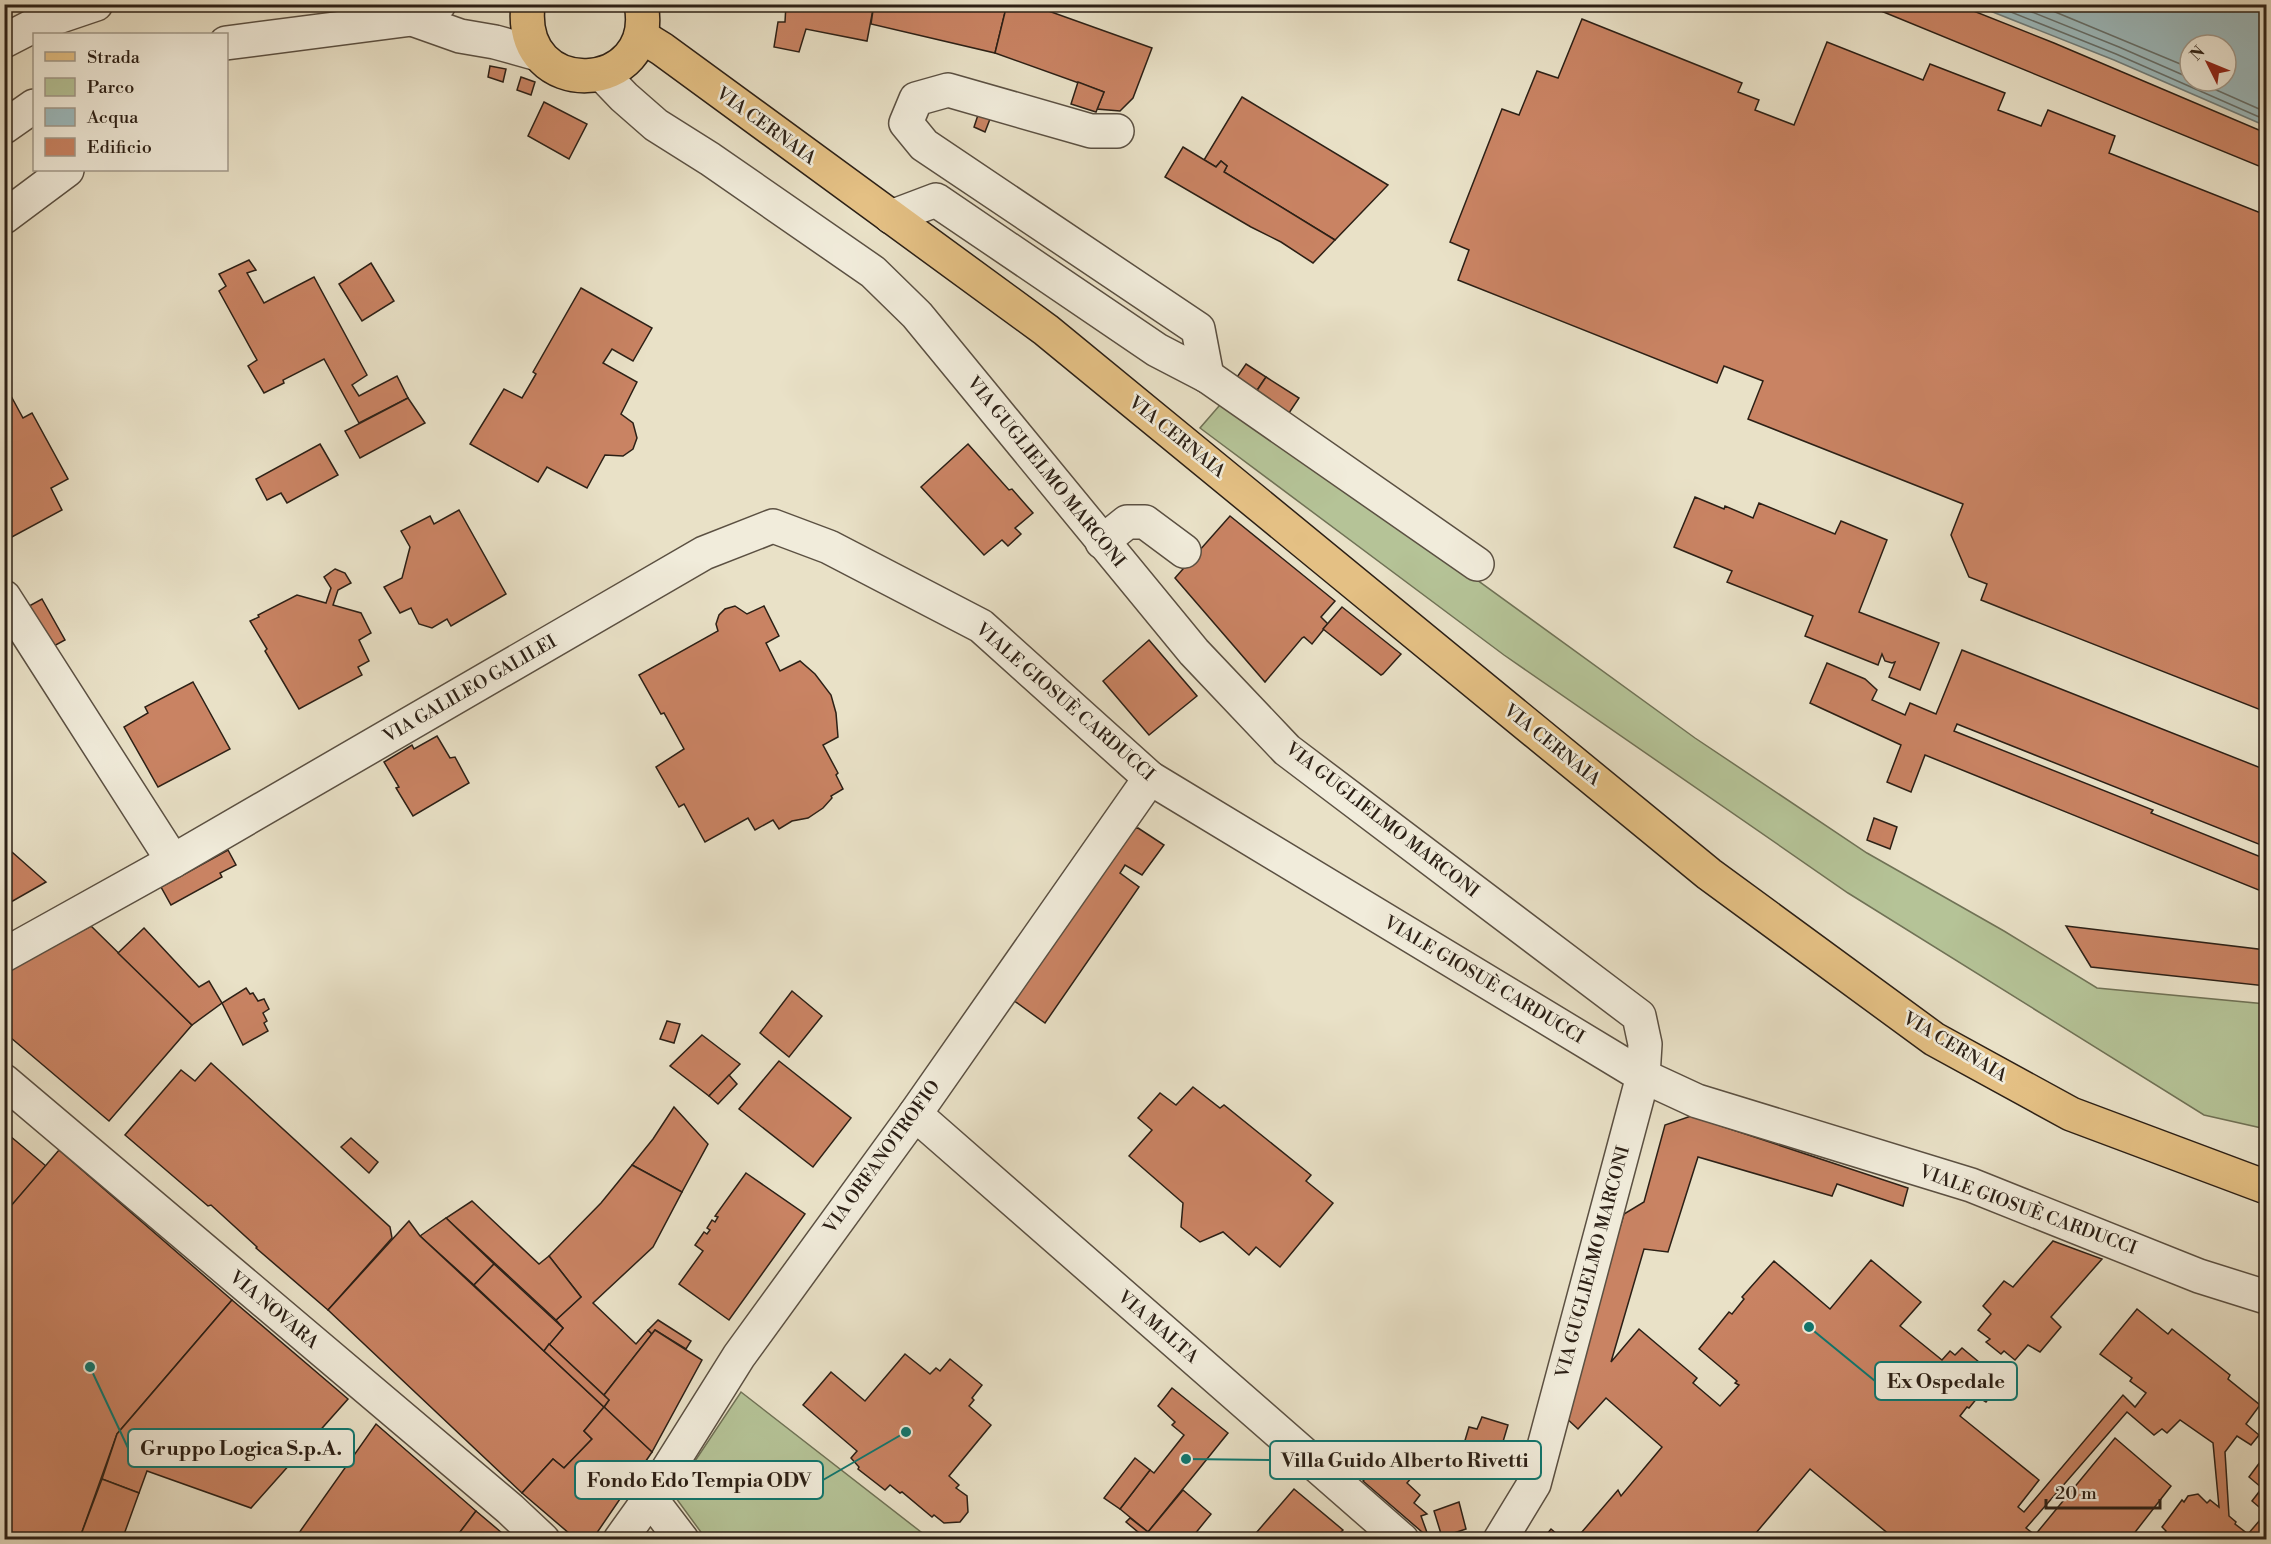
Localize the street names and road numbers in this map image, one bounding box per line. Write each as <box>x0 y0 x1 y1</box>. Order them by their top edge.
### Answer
street label: VIA CERNAIA <box>711 81 821 170</box>
street label: VIA GUGLIELMO MARCONI <box>961 371 1130 572</box>
street label: VIA CERNAIA <box>1123 390 1231 483</box>
street label: VIALE GIOSUÈ CARDUCCI <box>970 617 1159 786</box>
street label: VIA GALILEO GALILEI <box>378 630 561 749</box>
street label: VIA CERNAIA <box>1498 698 1606 791</box>
street label: VIA GUGLIELMO MARCONI <box>1280 737 1483 903</box>
street label: VIALE GIOSUÈ CARDUCCI <box>1379 911 1588 1049</box>
street label: VIA CERNAIA <box>1898 1006 2012 1088</box>
street label: VIA ORFANOTROFIO <box>818 1076 945 1239</box>
street label: VIA GUGLIELMO MARCONI <box>1551 1143 1635 1381</box>
street label: VIALE GIOSUÈ CARDUCCI <box>1915 1160 2140 1260</box>
street label: VIA NOVARA <box>224 1265 324 1354</box>
street label: VIA MALTA <box>1112 1285 1204 1369</box>

